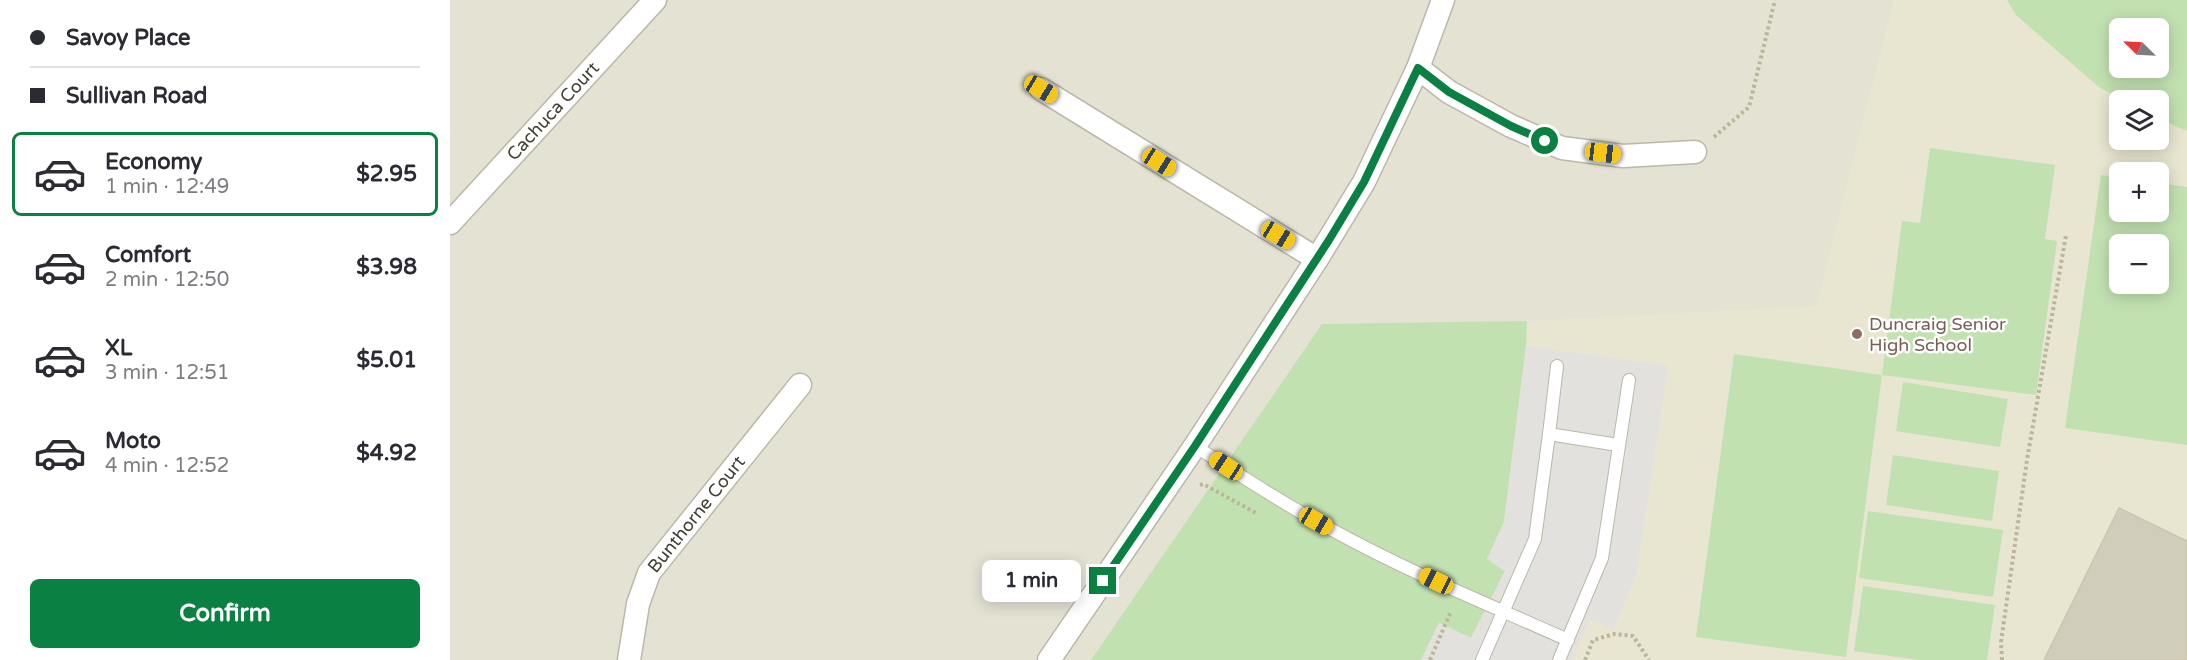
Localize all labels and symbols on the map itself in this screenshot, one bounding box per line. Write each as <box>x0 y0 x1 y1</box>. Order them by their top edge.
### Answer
north arrow <box>2109 18 2169 78</box>
street label: Cachuca Court <box>502 57 604 165</box>
car <box>1021 72 1061 106</box>
route start <box>1531 127 1558 154</box>
car <box>1584 142 1622 164</box>
car <box>1139 145 1179 179</box>
car <box>1258 218 1298 252</box>
place label: Duncraig Senior High School <box>1869 313 2006 356</box>
marker: Duncraig Senior High School <box>1850 327 1864 341</box>
car <box>1206 449 1246 483</box>
street label: Bunthorne Court <box>643 451 750 577</box>
car <box>1296 504 1336 538</box>
callout: 1 min <box>983 560 1082 602</box>
car <box>1416 565 1456 597</box>
route end <box>1089 567 1116 594</box>

